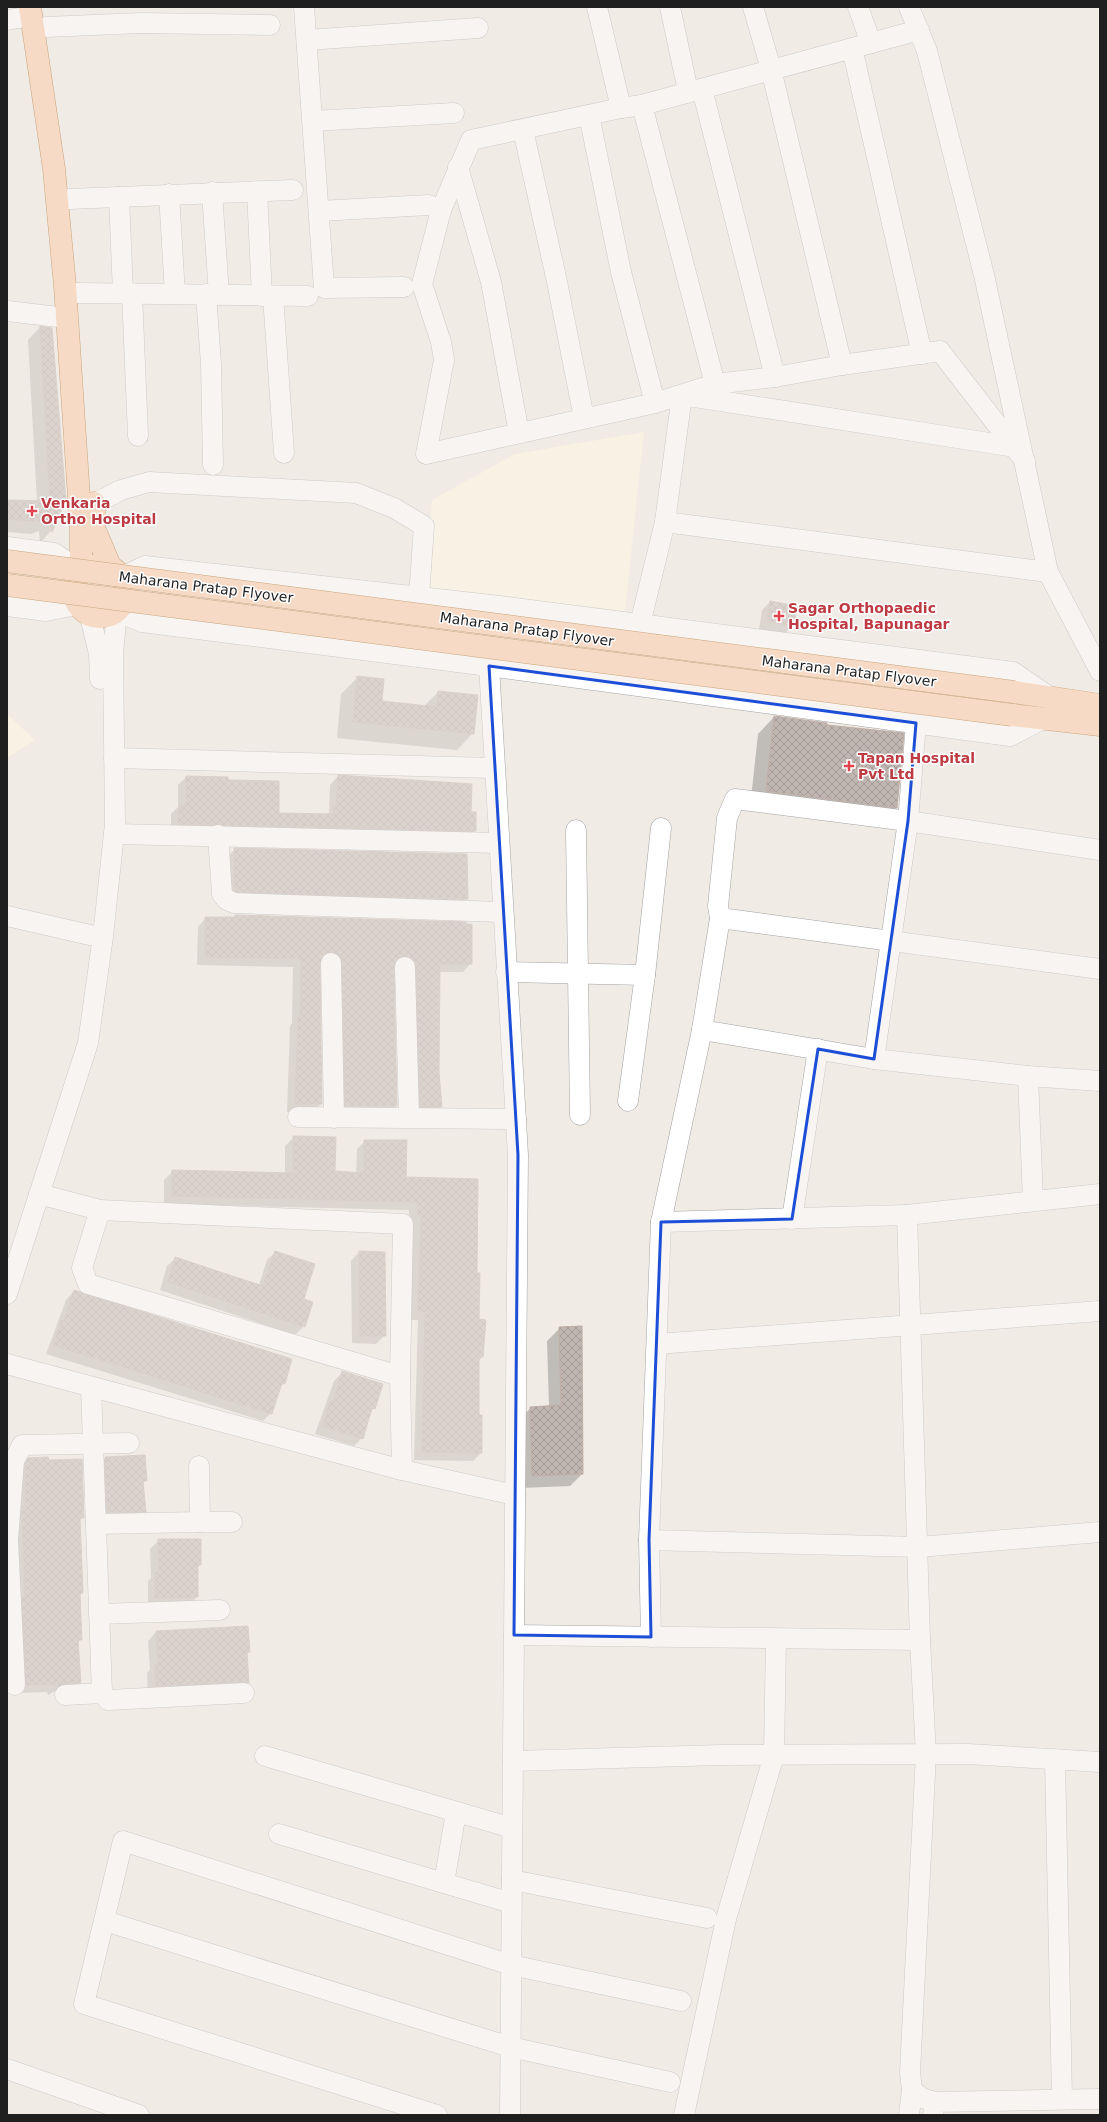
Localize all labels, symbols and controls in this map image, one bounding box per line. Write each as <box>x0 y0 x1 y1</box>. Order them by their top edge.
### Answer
place label: Venkaria Ortho Hospital <box>41 495 156 527</box>
marker: Venkaria Ortho Hospital <box>26 505 38 517</box>
street label: Maharana Pratap Flyover <box>118 568 294 606</box>
place label: Sagar Orthopaedic Hospital, Bapunagar <box>788 600 950 632</box>
street label: Maharana Pratap Flyover <box>439 609 615 649</box>
marker: Sagar Orthopaedic Hospital, Bapunagar <box>773 610 785 622</box>
street label: Maharana Pratap Flyover <box>761 652 937 690</box>
place label: Tapan Hospital Pvt Ltd <box>858 750 975 782</box>
marker: Tapan Hospital Pvt Ltd <box>843 760 855 772</box>

